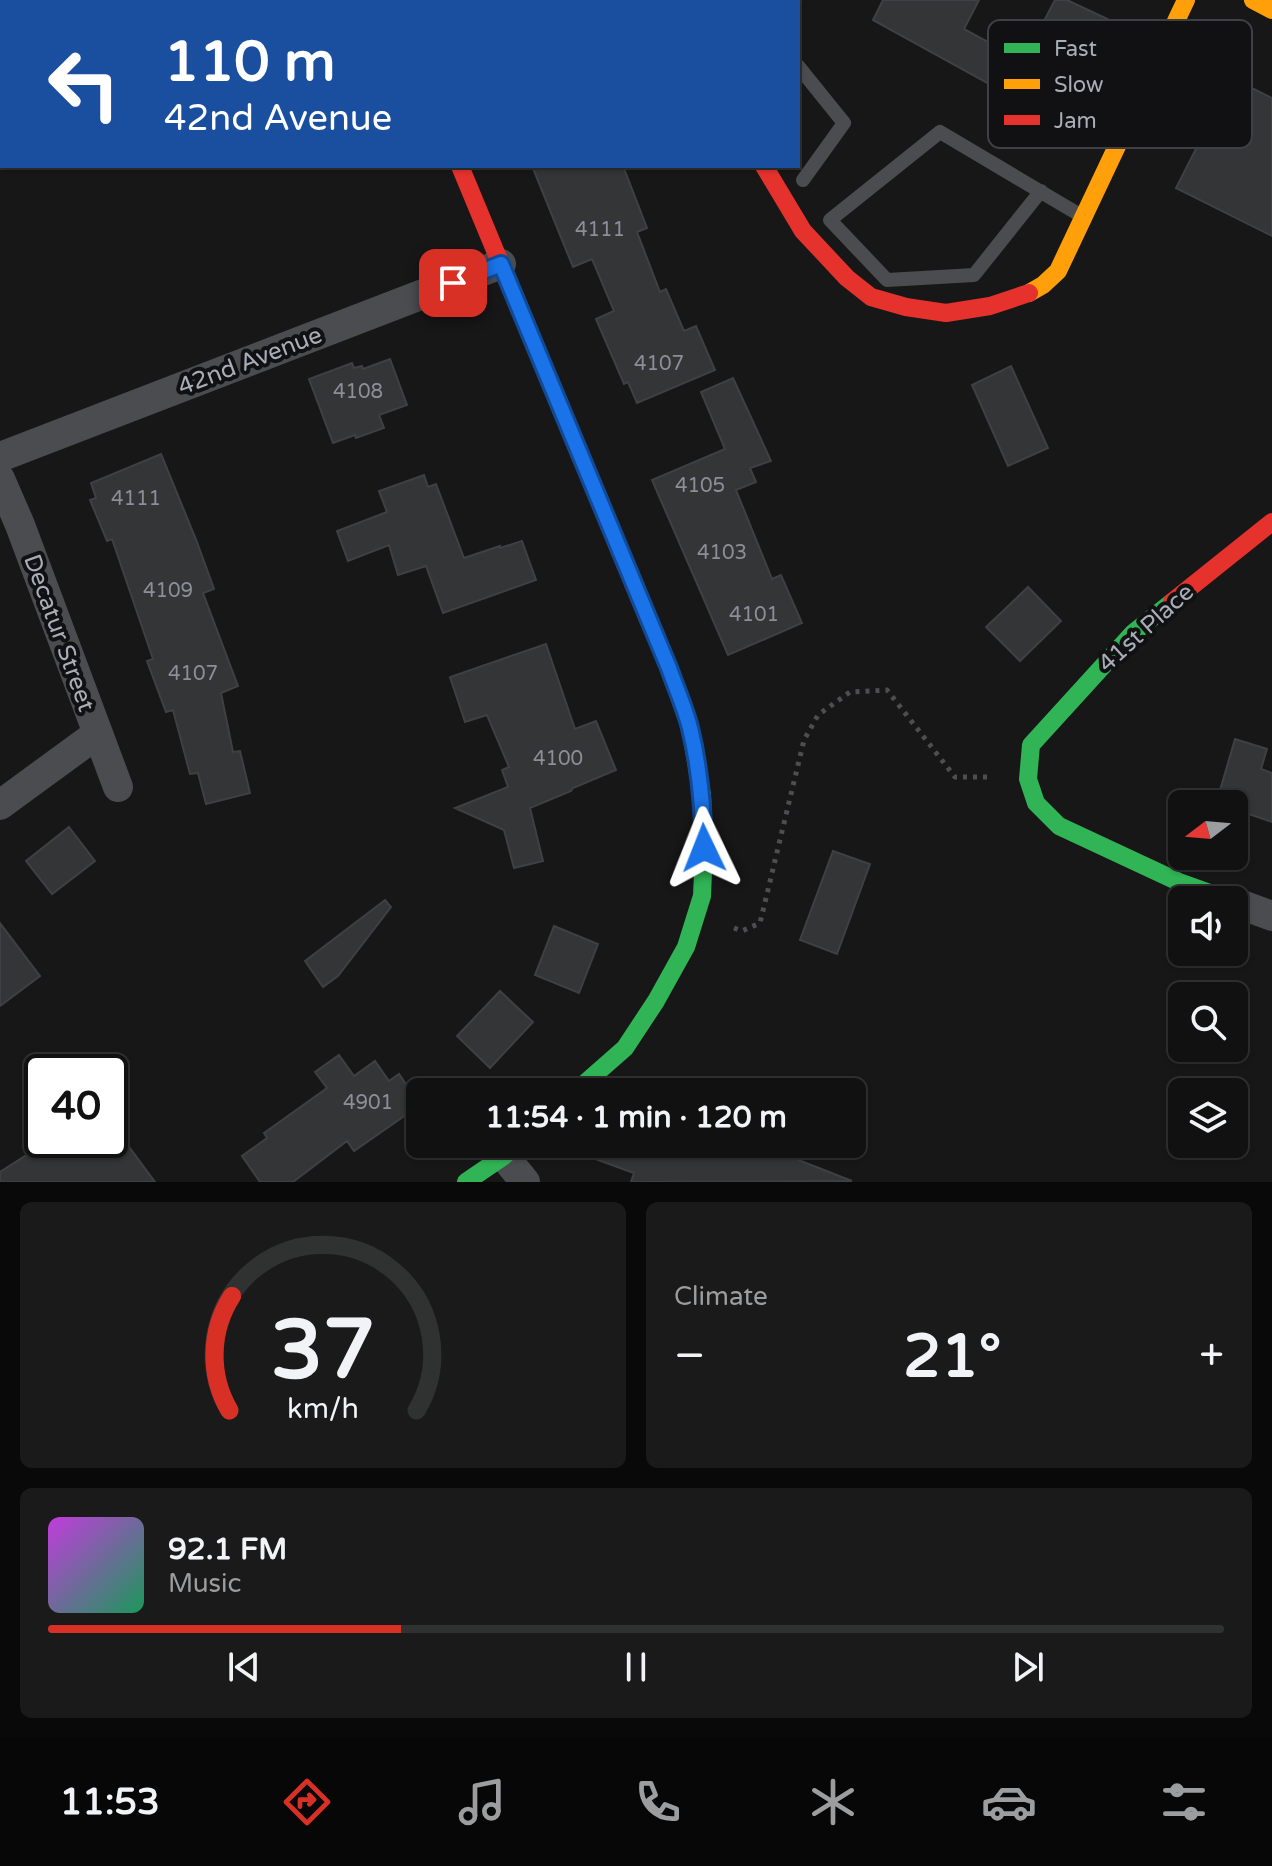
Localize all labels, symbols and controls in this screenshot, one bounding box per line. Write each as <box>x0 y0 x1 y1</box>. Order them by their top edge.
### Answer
legend <box>988 20 1252 148</box>
text: 110 m <box>164 29 335 96</box>
icon: left <box>32 32 136 136</box>
text: Fast <box>1054 36 1097 62</box>
text: Slow <box>1054 72 1104 98</box>
text: 42nd Avenue <box>164 97 392 140</box>
text: Jam <box>1054 108 1097 134</box>
house number: 4111 <box>575 218 625 242</box>
pin <box>419 249 487 317</box>
icon: arrive <box>431 261 475 305</box>
street label: 42nd Avenue <box>174 320 326 402</box>
house number: 4107 <box>634 352 684 376</box>
house number: 4108 <box>333 380 383 404</box>
house number: 4105 <box>675 474 725 498</box>
house number: 4111 <box>111 487 161 511</box>
house number: 4103 <box>697 541 747 565</box>
street label: Decatur Street <box>17 551 101 715</box>
street label: 41st Place <box>1092 578 1200 678</box>
house number: 4109 <box>143 579 193 603</box>
house number: 4101 <box>729 603 779 627</box>
house number: 4107 <box>168 662 218 686</box>
house number: 4100 <box>533 747 583 771</box>
north arrow <box>1168 790 1248 870</box>
map controls <box>1168 790 1248 1158</box>
position arrow <box>662 806 746 890</box>
button: sound <box>1168 886 1248 966</box>
button: search <box>1168 982 1248 1062</box>
speed limit sign: 40 <box>24 1054 128 1158</box>
button: layers <box>1168 1078 1248 1158</box>
house number: 4901 <box>343 1091 393 1115</box>
text: 11:54 · 1 min · 120 m <box>485 1099 787 1136</box>
text: Climate <box>674 1281 768 1312</box>
text: 37 <box>271 1301 375 1401</box>
text: 21° <box>903 1321 1001 1393</box>
text: − <box>674 1330 705 1383</box>
text: + <box>1199 1330 1224 1383</box>
text: km/h <box>287 1392 359 1426</box>
text: 92.1 FM <box>168 1531 287 1568</box>
text: Music <box>168 1568 241 1599</box>
icon: previous <box>222 1645 266 1689</box>
icon: pause <box>614 1645 658 1689</box>
icon: next <box>1006 1645 1050 1689</box>
icon: directions <box>279 1774 335 1830</box>
icon: music <box>454 1774 510 1830</box>
icon: phone <box>630 1774 686 1830</box>
icon: climate <box>805 1774 861 1830</box>
icon: car <box>981 1774 1037 1830</box>
icon: filters <box>1156 1774 1212 1830</box>
text: 11:53 <box>60 1781 160 1824</box>

